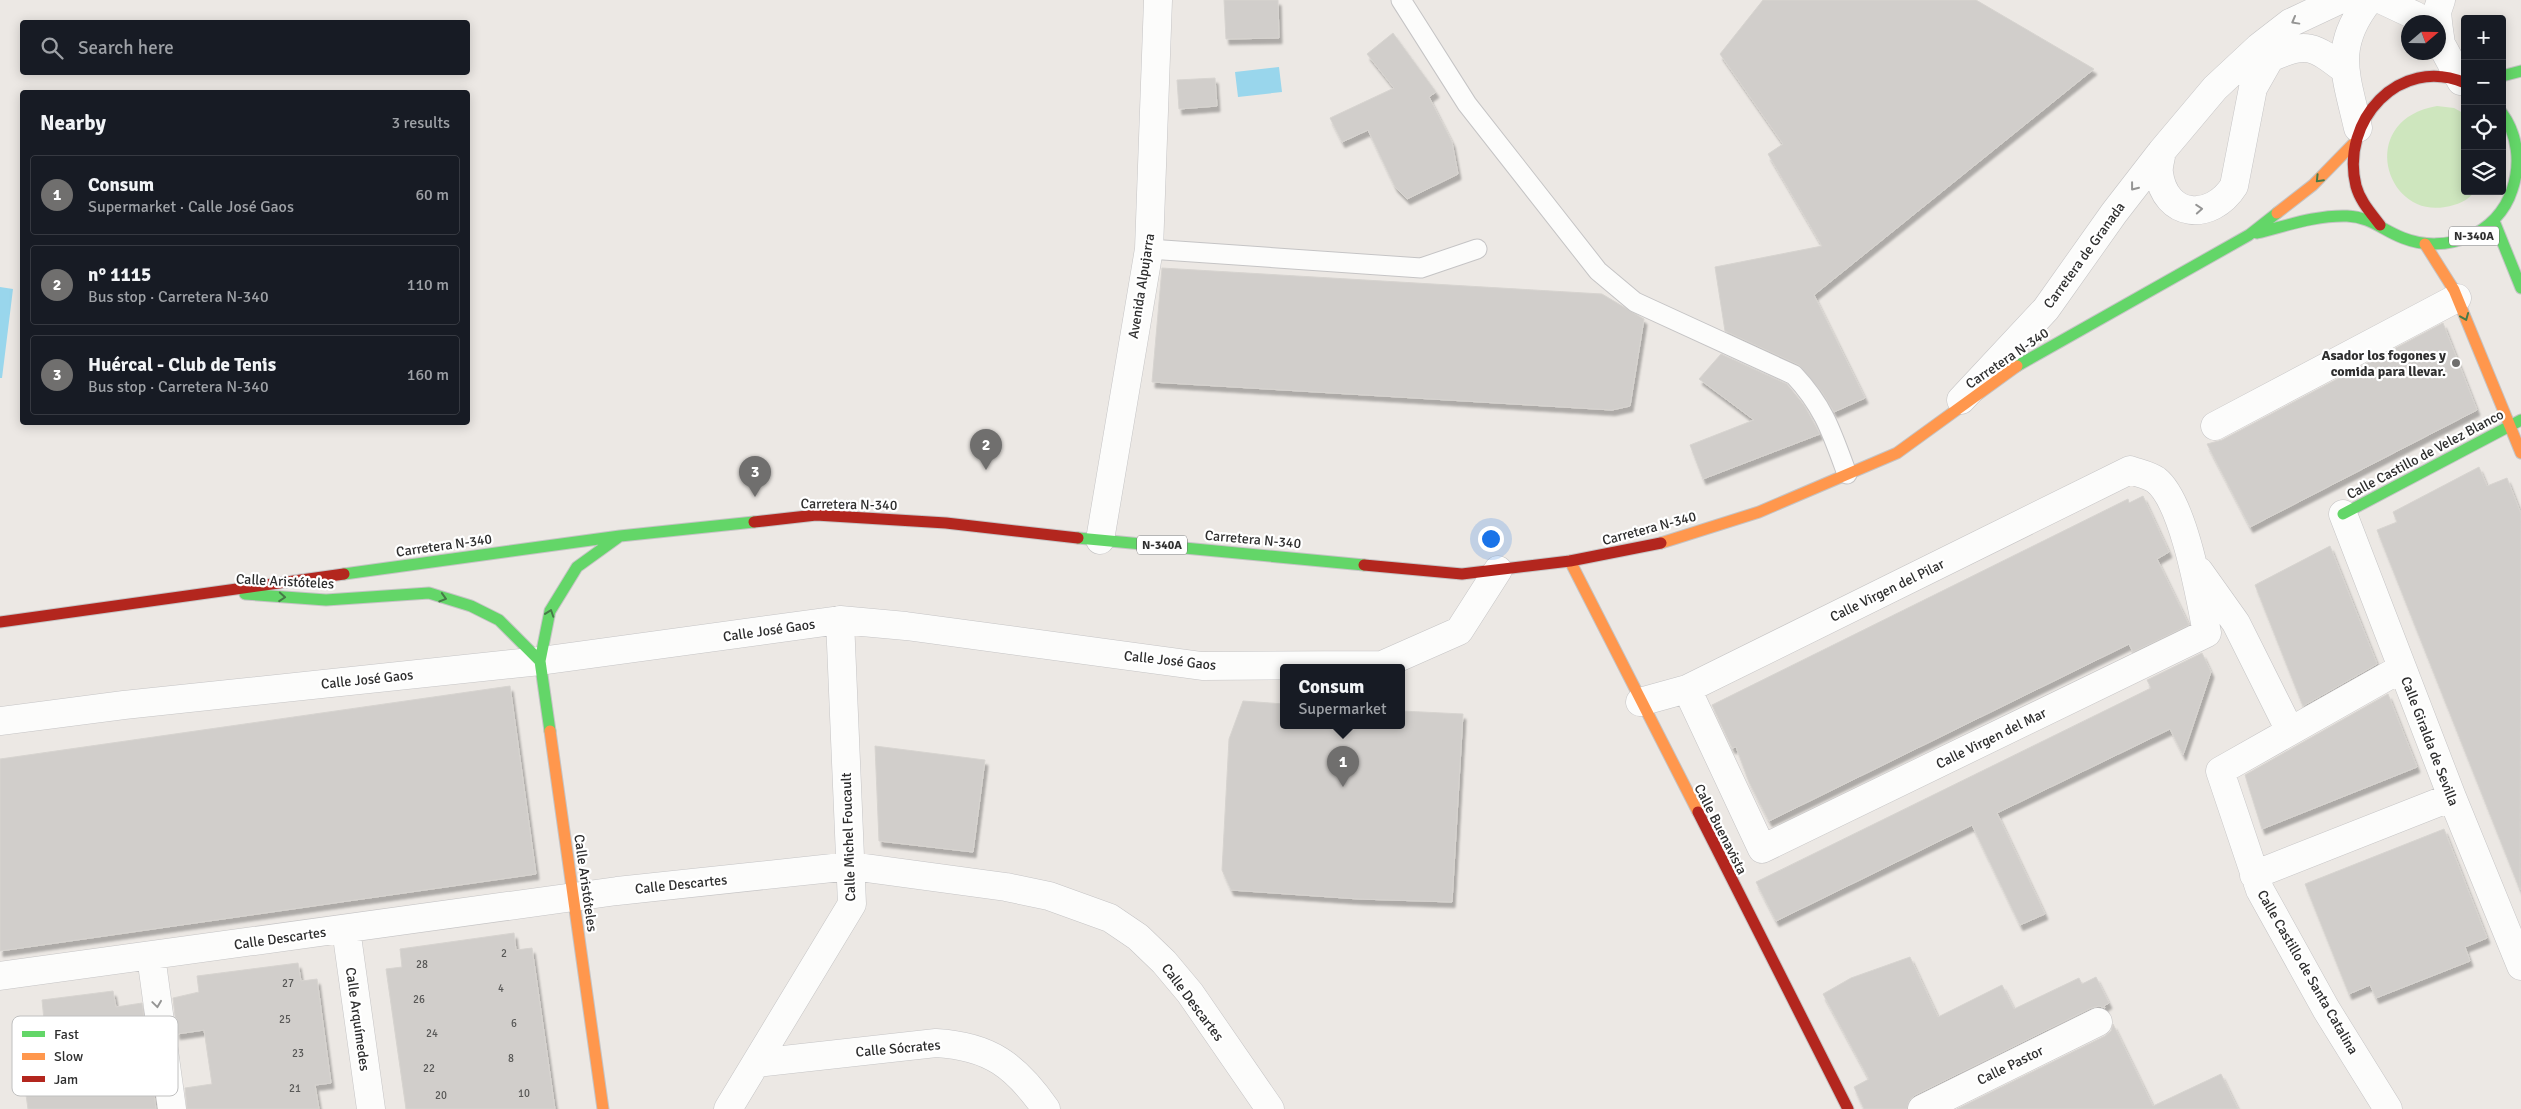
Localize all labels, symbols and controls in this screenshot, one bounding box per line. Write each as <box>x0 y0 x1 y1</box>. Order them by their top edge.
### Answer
one-way arrow <box>2291 15 2300 25</box>
north arrow <box>2401 15 2446 60</box>
map controls <box>2461 15 2506 195</box>
button: + <box>2461 15 2506 60</box>
search box <box>20 20 470 75</box>
icon: search <box>38 34 66 62</box>
text: Search here <box>78 36 174 60</box>
button: − <box>2461 60 2506 105</box>
button: locate <box>2461 105 2506 150</box>
text: Nearby <box>40 110 106 136</box>
text: 3 results <box>391 113 450 133</box>
button: layers <box>2461 150 2506 195</box>
text: Consum <box>88 173 154 197</box>
one-way arrow <box>2316 173 2325 182</box>
one-way arrow <box>2131 181 2140 191</box>
text: 1 <box>53 185 61 205</box>
text: 60 m <box>415 185 449 205</box>
text: Supermarket · Calle José Gaos <box>88 197 294 217</box>
street label: Carretera de Granada <box>2040 199 2129 312</box>
one-way arrow <box>2195 203 2203 214</box>
road number: N-340A <box>2449 227 2499 246</box>
street label: Avenida Alpujarra <box>1125 232 1158 340</box>
text: n° 1115 <box>88 263 151 287</box>
text: 2 <box>53 275 61 295</box>
text: 110 m <box>407 275 449 295</box>
text: Bus stop · Carretera N-340 <box>88 287 269 307</box>
one-way arrow <box>2459 312 2469 321</box>
street label: Carretera N-340 <box>1962 324 2052 392</box>
place label: Asador los fogones y comida para llevar. <box>2321 347 2446 380</box>
text: Huércal - Club de Tenis <box>88 353 276 377</box>
marker: Asador los fogones y comida para llevar. <box>2450 357 2462 369</box>
text: 3 <box>53 365 61 385</box>
text: 160 m <box>407 365 449 385</box>
text: Bus stop · Carretera N-340 <box>88 377 269 397</box>
street label: Calle Castillo de Velez Blanco <box>2344 406 2507 503</box>
pin: 2 <box>970 429 1002 470</box>
pin: 3 <box>739 456 771 497</box>
street label: Carretera N-340 <box>801 495 897 514</box>
street label: Carretera N-340 <box>1600 508 1698 549</box>
your location <box>1478 526 1504 552</box>
street label: Carretera N-340 <box>1204 527 1302 552</box>
street label: Carretera N-340 <box>395 530 493 561</box>
road number: N-340A <box>1137 536 1187 554</box>
street label: Calle Virgen del Pilar <box>1827 555 1948 626</box>
street label: Calle Aristóteles <box>236 570 334 593</box>
one-way arrow <box>278 591 286 602</box>
one-way arrow <box>439 592 447 602</box>
one-way arrow <box>545 610 555 618</box>
street label: Calle José Gaos <box>722 616 816 645</box>
street label: Calle José Gaos <box>1123 647 1217 674</box>
popup <box>1280 664 1405 729</box>
street label: Calle José Gaos <box>320 666 414 693</box>
street label: Calle Giralda de Sevilla <box>2397 674 2462 808</box>
text: Consum <box>1298 675 1364 699</box>
text: Supermarket <box>1298 699 1387 719</box>
street label: Calle Virgen del Mar <box>1933 704 2050 773</box>
pin: 1 <box>1327 746 1359 787</box>
street label: Calle Michel Foucault <box>838 772 859 902</box>
street label: Calle Buenavista <box>1690 781 1751 877</box>
street label: Calle Aristóteles <box>570 833 601 933</box>
street label: Calle Descartes <box>634 871 728 898</box>
street label: Calle Castillo de Santa Catalina <box>2253 887 2362 1058</box>
street label: Calle Descartes <box>233 924 327 953</box>
house number: 2 <box>501 947 507 960</box>
house number: 28 <box>416 958 428 971</box>
street label: Calle Descartes <box>1158 960 1227 1044</box>
street label: Calle Arquímedes <box>342 966 373 1072</box>
house number: 27 <box>282 977 294 990</box>
house number: 4 <box>498 982 504 995</box>
house number: 26 <box>413 993 425 1006</box>
one-way arrow <box>152 1000 162 1008</box>
house number: 25 <box>279 1013 291 1026</box>
legend <box>12 1016 178 1096</box>
house number: 6 <box>511 1017 517 1030</box>
text: Fast <box>54 1026 79 1043</box>
house number: 24 <box>426 1027 438 1040</box>
street label: Calle Sócrates <box>855 1036 941 1061</box>
street label: Calle Pastor <box>1974 1042 2047 1089</box>
house number: 23 <box>292 1047 304 1060</box>
text: Slow <box>54 1048 83 1065</box>
house number: 8 <box>508 1052 514 1065</box>
house number: 22 <box>423 1062 435 1075</box>
text: Jam <box>54 1071 78 1088</box>
house number: 21 <box>289 1082 301 1095</box>
house number: 10 <box>518 1087 530 1100</box>
house number: 20 <box>435 1089 447 1102</box>

